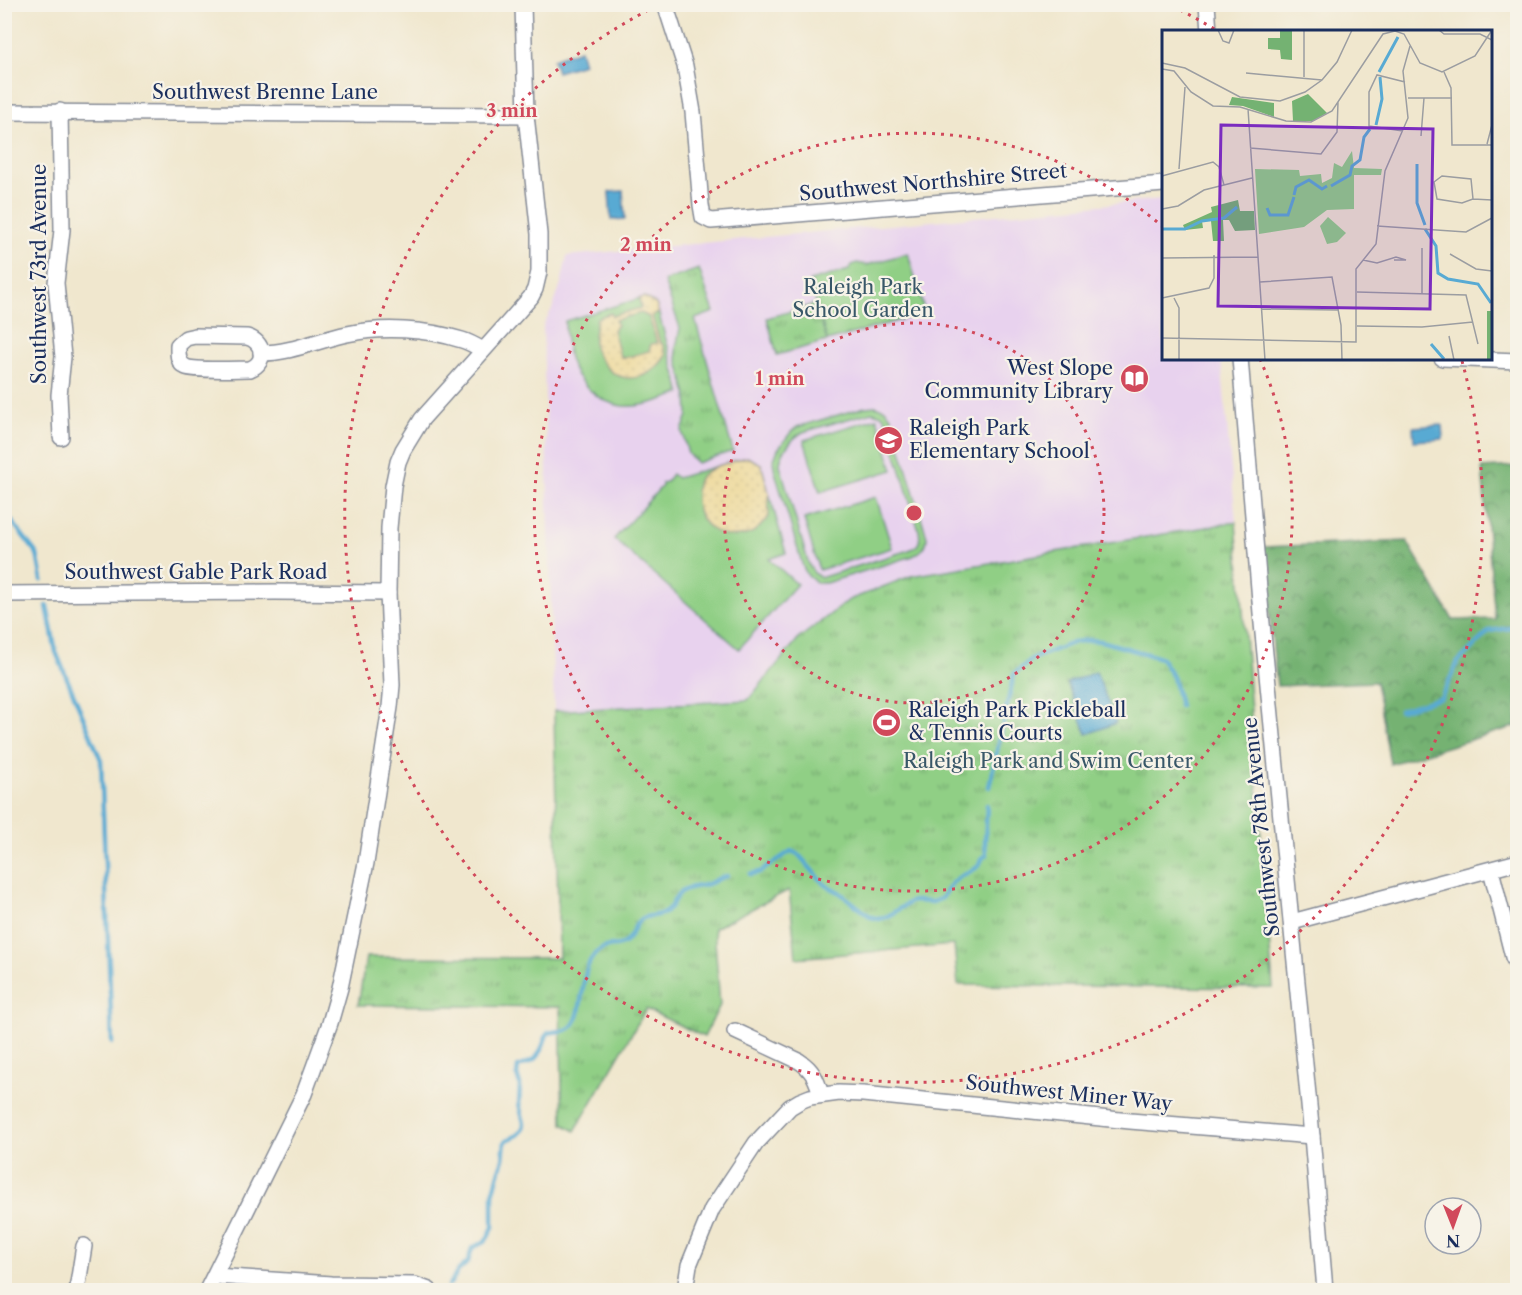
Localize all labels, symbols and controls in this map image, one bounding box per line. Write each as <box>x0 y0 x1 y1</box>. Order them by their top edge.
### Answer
inset map <box>1162 30 1492 360</box>
street label: Southwest Brenne Lane <box>152 80 378 104</box>
text: 3 min <box>486 100 538 122</box>
street label: Southwest Northshire Street <box>798 158 1068 206</box>
street label: Southwest 73rd Avenue <box>27 164 51 384</box>
text: 2 min <box>620 234 673 256</box>
park label: Raleigh Park School Garden <box>792 275 934 322</box>
place label: West Slope Community Library <box>925 356 1114 403</box>
library icon: West Slope Community Library <box>1118 363 1150 395</box>
text: 1 min <box>755 368 805 390</box>
place label: Raleigh Park Elementary School <box>909 416 1090 463</box>
school or university icon: Raleigh Park Elementary School <box>872 424 904 456</box>
centre of rings <box>904 503 924 523</box>
street label: Southwest Gable Park Road <box>65 560 327 584</box>
place label: Raleigh Park Pickleball & Tennis Courts <box>908 698 1126 745</box>
sports icon: Raleigh Park Pickleball & Tennis Courts <box>871 706 903 738</box>
street label: Southwest 78th Avenue <box>1238 716 1284 938</box>
park label: Raleigh Park and Swim Center <box>903 749 1194 773</box>
street label: Southwest Miner Way <box>964 1070 1174 1116</box>
north arrow <box>1423 1196 1483 1256</box>
text: N <box>1446 1231 1460 1251</box>

